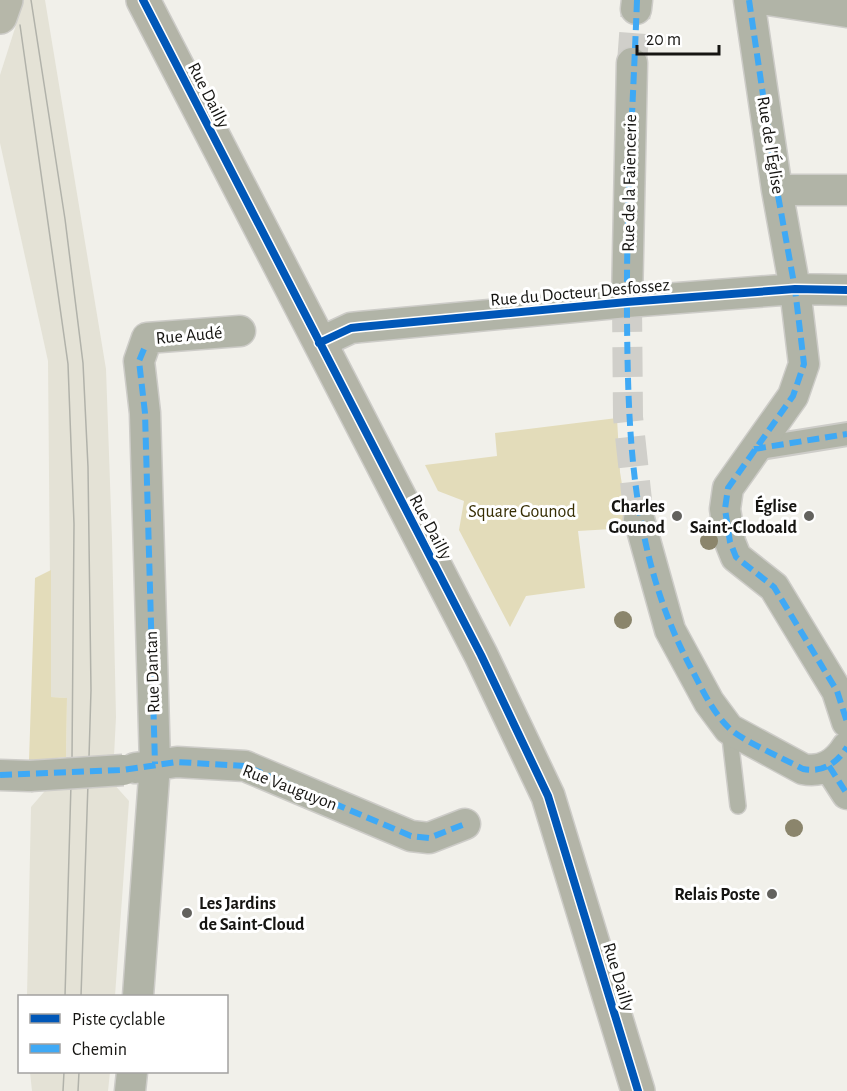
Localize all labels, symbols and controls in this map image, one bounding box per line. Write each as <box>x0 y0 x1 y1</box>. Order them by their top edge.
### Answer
scale bar <box>637 18 720 56</box>
text: 20 m <box>646 31 681 49</box>
street label: Rue Dailly <box>184 60 232 131</box>
street label: Rue de l'Église <box>753 95 790 195</box>
street label: Rue de la Faïencerie <box>620 114 640 252</box>
street label: Rue du Docteur Desfossez <box>490 276 671 310</box>
street label: Rue Audé <box>155 324 223 348</box>
street label: Rue Dailly <box>406 492 455 563</box>
place label: Église Saint-Clodoald <box>690 495 798 537</box>
place label: Charles Gounod <box>608 498 666 537</box>
park label: Square Gounod <box>468 503 576 521</box>
marker: Charles Gounod <box>670 509 684 523</box>
marker: Église Saint-Clodoald <box>802 509 816 523</box>
street label: Rue Dantan <box>143 631 163 713</box>
street label: Rue Vauguyon <box>240 762 339 814</box>
place label: Relais Poste <box>674 886 760 904</box>
marker: Relais Poste <box>765 887 779 901</box>
place label: Les Jardins de Saint-Cloud <box>199 895 305 934</box>
marker: Les Jardins de Saint-Cloud <box>180 906 194 920</box>
street label: Rue Dailly <box>599 941 637 1014</box>
legend <box>18 995 228 1073</box>
text: Piste cyclable <box>72 1011 165 1029</box>
text: Chemin <box>72 1041 127 1059</box>

